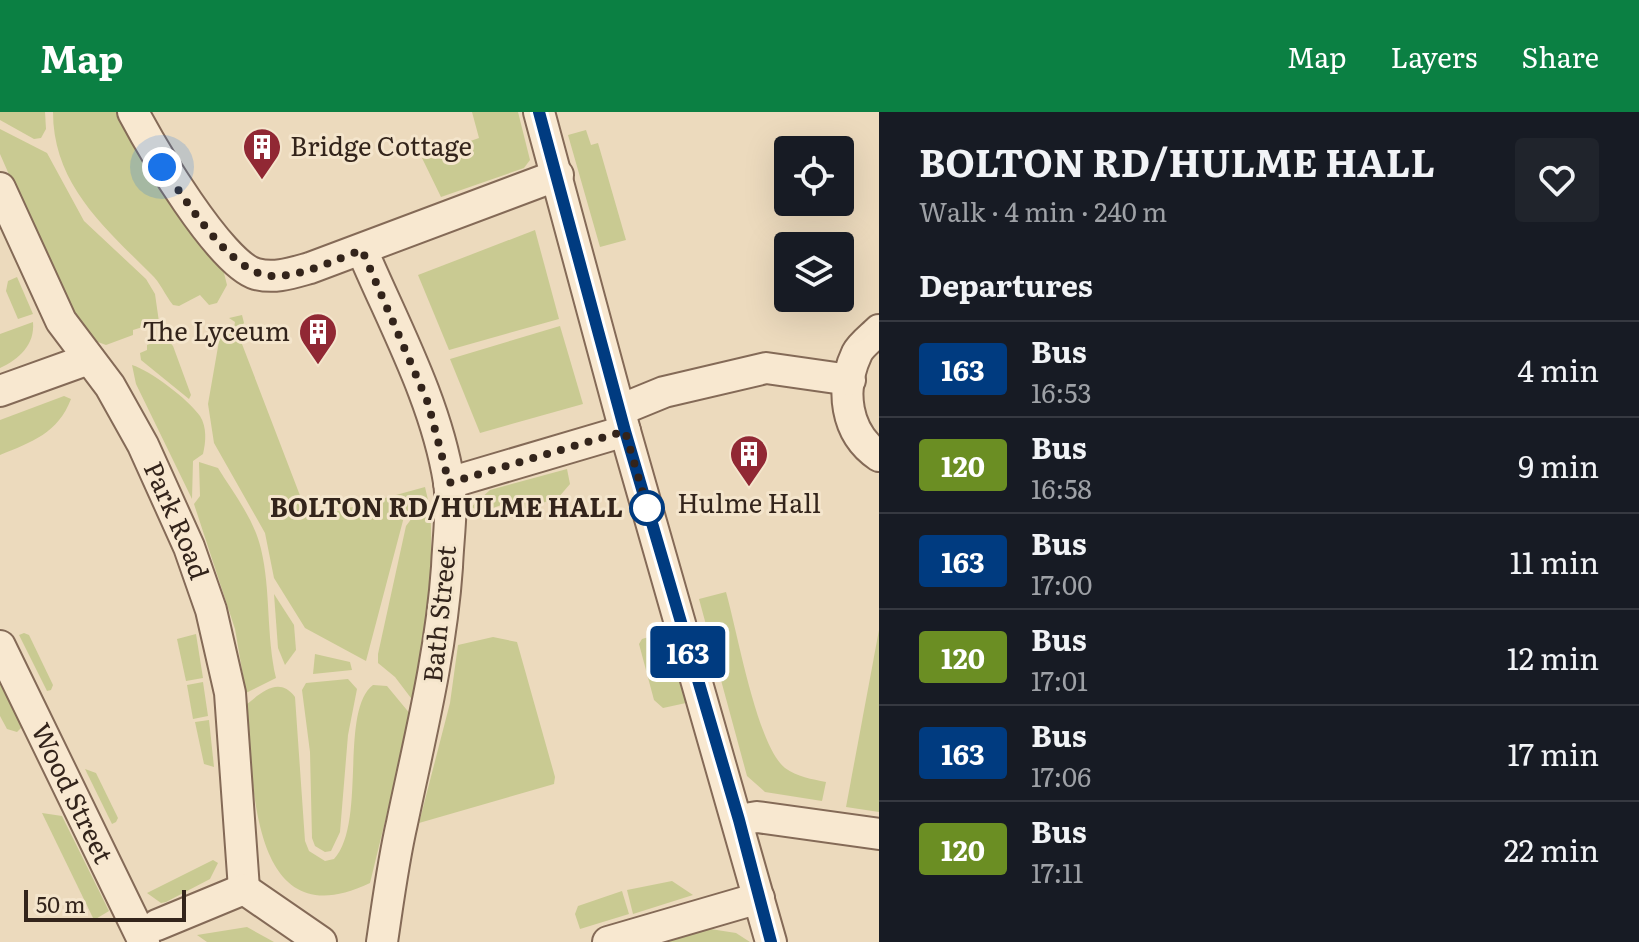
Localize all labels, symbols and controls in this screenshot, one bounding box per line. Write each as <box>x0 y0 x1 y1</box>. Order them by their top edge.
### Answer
text: Map <box>40 28 124 85</box>
text: Map <box>1287 35 1346 77</box>
text: Layers <box>1390 35 1477 77</box>
text: Share <box>1521 35 1599 77</box>
place label: Bridge Cottage <box>290 125 472 164</box>
building icon: Bridge Cottage <box>241 126 283 181</box>
text: BOLTON RD/HULME HALL <box>919 132 1435 189</box>
map controls <box>774 136 854 312</box>
button: locate <box>774 136 854 216</box>
button: heart <box>1515 138 1599 222</box>
your location <box>142 147 182 187</box>
text: Walk · 4 min · 240 m <box>919 191 1167 230</box>
button: layers <box>774 232 854 312</box>
text: Departures <box>919 262 1093 306</box>
place label: The Lyceum <box>142 310 290 349</box>
building icon: The Lyceum <box>297 311 339 366</box>
text: Bus <box>1031 328 1087 372</box>
text: 4 min <box>1518 347 1599 391</box>
text: 163 <box>941 348 985 390</box>
text: 16:53 <box>1031 372 1092 411</box>
text: Bus <box>1031 424 1087 468</box>
building icon: Hulme Hall <box>728 433 770 488</box>
text: 9 min <box>1518 443 1599 487</box>
text: 120 <box>941 444 985 486</box>
street label: Park Road <box>136 454 221 584</box>
text: 16:58 <box>1031 468 1092 507</box>
place label: Hulme Hall <box>677 482 821 521</box>
place label: BOLTON RD/HULME HALL <box>270 486 623 525</box>
marker: BOLTON RD/HULME HALL <box>630 491 664 525</box>
text: Bus <box>1031 520 1087 564</box>
text: 11 min <box>1510 539 1599 583</box>
text: 163 <box>941 540 985 582</box>
street label: Bath Street <box>411 543 464 684</box>
text: 17:00 <box>1031 564 1092 603</box>
text: Bus <box>1031 616 1087 660</box>
line badge: 163 <box>642 626 734 678</box>
text: 163 <box>666 631 710 673</box>
text: 12 min <box>1507 635 1599 679</box>
text: 120 <box>941 636 985 678</box>
text: 17:01 <box>1031 660 1088 699</box>
text: Bus <box>1031 712 1087 756</box>
street label: Wood Street <box>23 715 125 870</box>
text: 17 min <box>1508 731 1599 775</box>
text: 163 <box>941 732 985 774</box>
text: 17:06 <box>1031 756 1091 795</box>
text: Bus <box>1031 808 1087 852</box>
text: 22 min <box>1504 827 1599 871</box>
text: 120 <box>941 828 985 870</box>
text: 17:11 <box>1031 852 1083 891</box>
scale bar <box>24 886 186 922</box>
text: 50 m <box>36 887 86 920</box>

